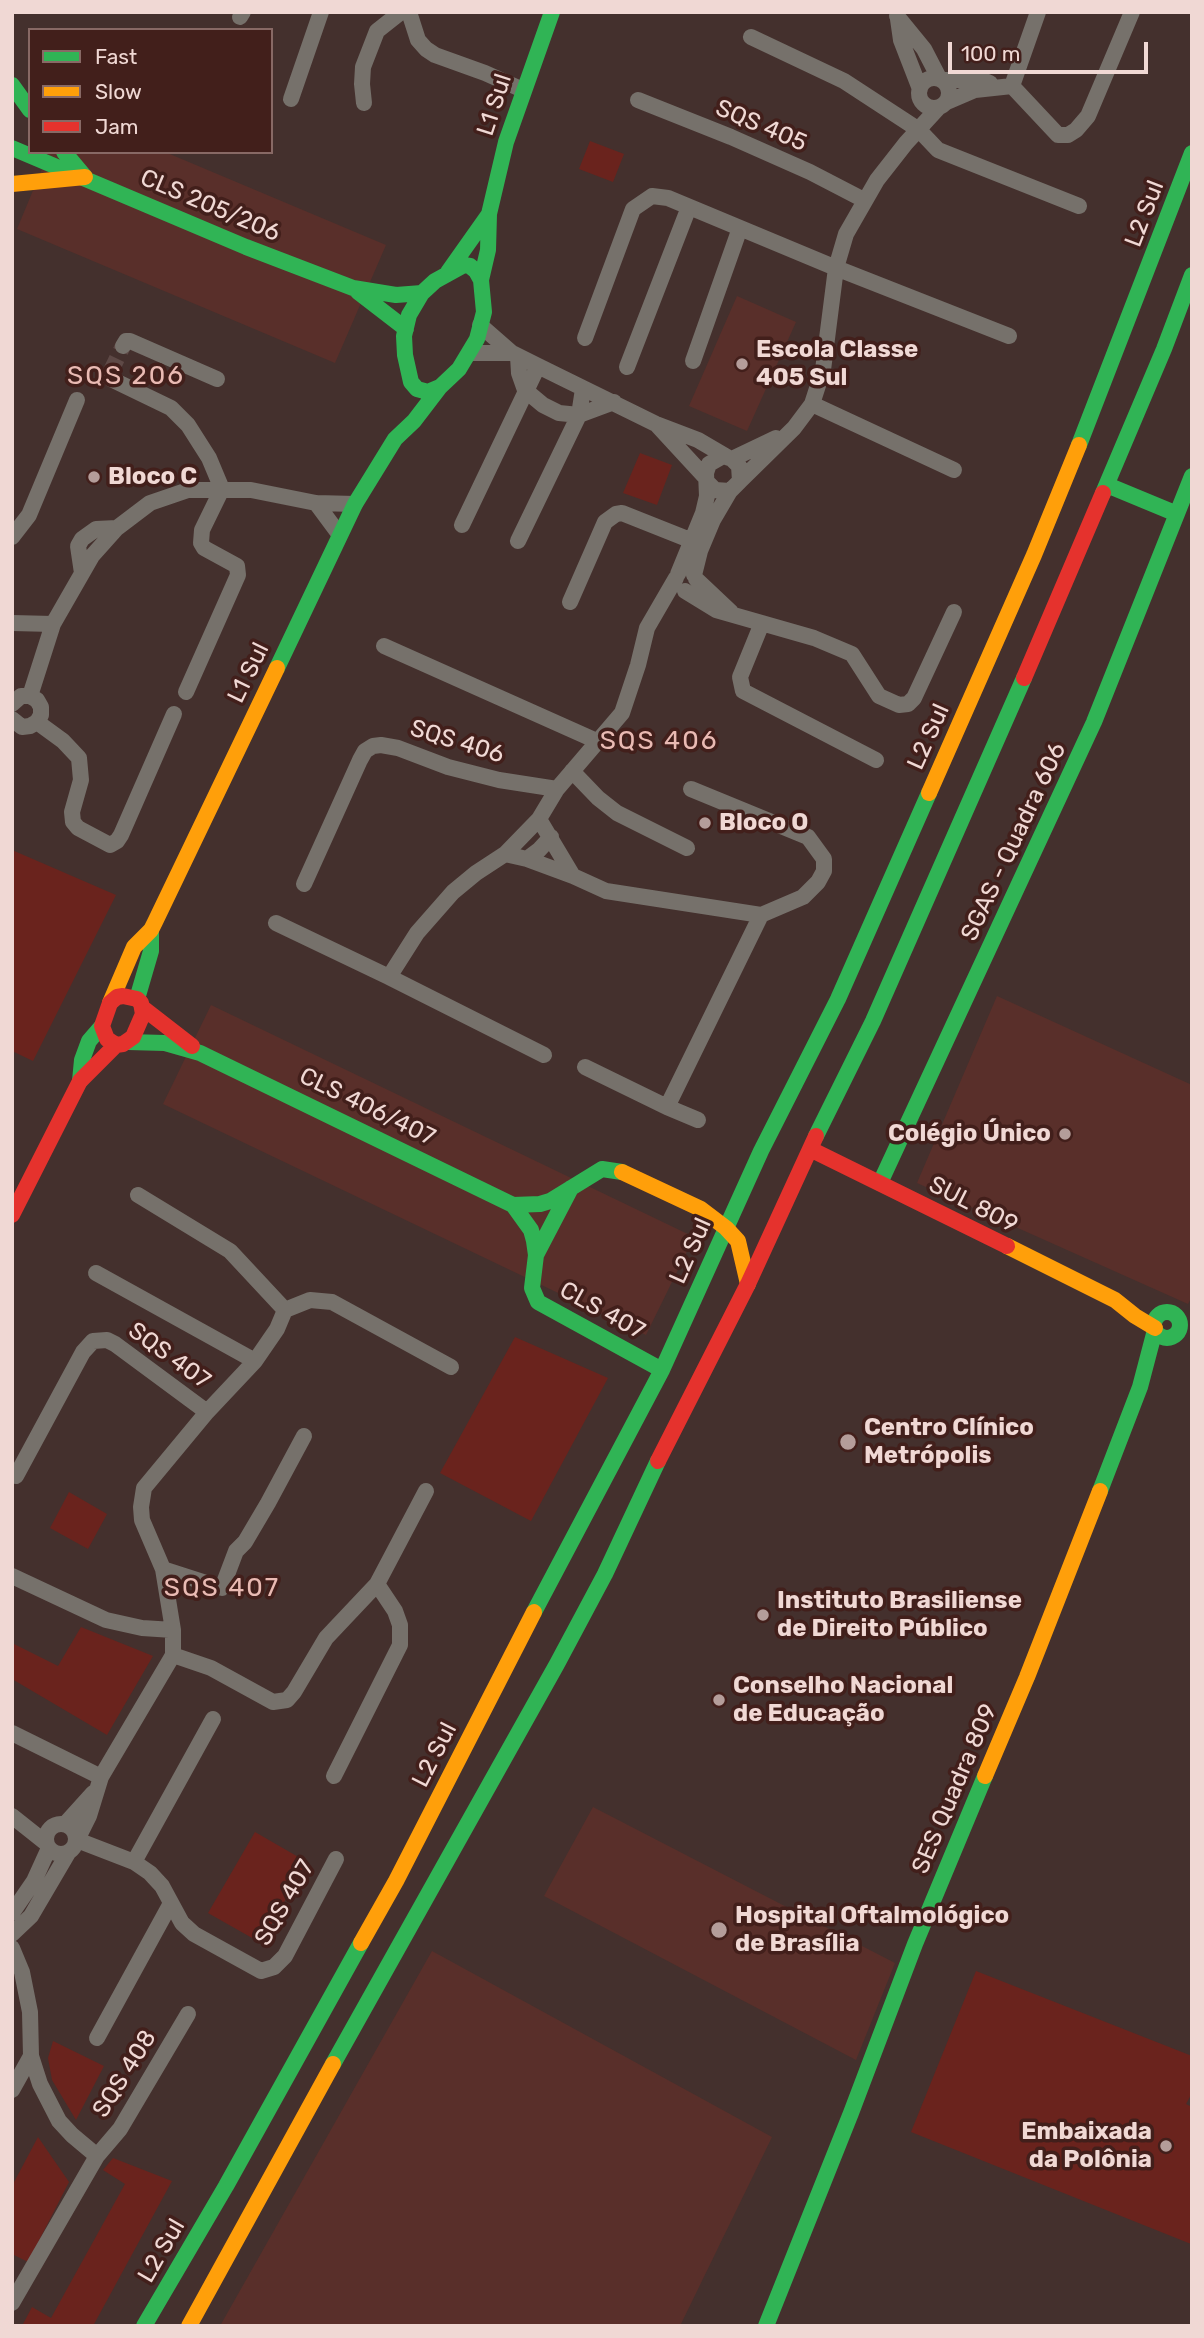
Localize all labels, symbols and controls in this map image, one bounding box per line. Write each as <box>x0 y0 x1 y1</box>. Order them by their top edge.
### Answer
legend <box>28 28 273 154</box>
scale bar <box>952 28 1152 72</box>
text: 100 m <box>961 41 1020 66</box>
text: Fast <box>95 44 137 69</box>
street label: L1 Sul <box>472 70 518 140</box>
text: Slow <box>95 79 142 104</box>
street label: SQS 405 <box>711 94 811 158</box>
text: Jam <box>95 114 139 139</box>
street label: CLS 205/206 <box>136 164 284 248</box>
street label: L2 Sul <box>1119 177 1171 251</box>
place label: Escola Classe 405 Sul <box>756 336 918 392</box>
marker: Escola Classe 405 Sul <box>734 356 750 372</box>
district label: SQS 206 <box>68 360 184 392</box>
place label: Bloco C <box>108 463 197 491</box>
marker: Bloco C <box>86 469 102 485</box>
street label: L1 Sul <box>222 638 276 708</box>
street label: L2 Sul <box>902 700 956 774</box>
street label: SQS 406 <box>407 714 507 770</box>
district label: SQS 406 <box>601 725 717 757</box>
street label: SGAS - Quadra 606 <box>955 738 1073 946</box>
place label: Bloco O <box>719 809 808 837</box>
marker: Bloco O <box>697 815 713 831</box>
street label: CLS 406/407 <box>294 1062 440 1152</box>
place label: Colégio Único <box>888 1120 1051 1148</box>
marker: Colégio Único <box>1057 1126 1073 1142</box>
street label: SUL 809 <box>924 1170 1022 1240</box>
street label: L2 Sul <box>664 1214 718 1288</box>
street label: CLS 407 <box>554 1276 650 1346</box>
street label: SQS 407 <box>122 1317 216 1395</box>
place label: Centro Clínico Metrópolis <box>864 1414 1034 1470</box>
marker: Centro Clínico Metrópolis <box>838 1432 858 1452</box>
district label: SQS 407 <box>165 1572 279 1604</box>
place label: Instituto Brasiliense de Direito Público <box>777 1587 1022 1643</box>
marker: Instituto Brasiliense de Direito Público <box>755 1607 771 1623</box>
place label: Conselho Nacional de Educação <box>733 1672 953 1728</box>
marker: Conselho Nacional de Educação <box>711 1692 727 1708</box>
street label: SES Quadra 809 <box>906 1700 1004 1878</box>
street label: L2 Sul <box>407 1718 463 1792</box>
street label: SQS 407 <box>249 1855 321 1951</box>
place label: Hospital Oftalmológico de Brasília <box>735 1902 1009 1958</box>
marker: Hospital Oftalmológico de Brasília <box>709 1920 729 1940</box>
street label: SQS 408 <box>87 2025 163 2123</box>
place label: Embaixada da Polônia <box>1021 2118 1152 2174</box>
marker: Embaixada da Polônia <box>1158 2138 1174 2154</box>
street label: L2 Sul <box>132 2214 192 2288</box>

